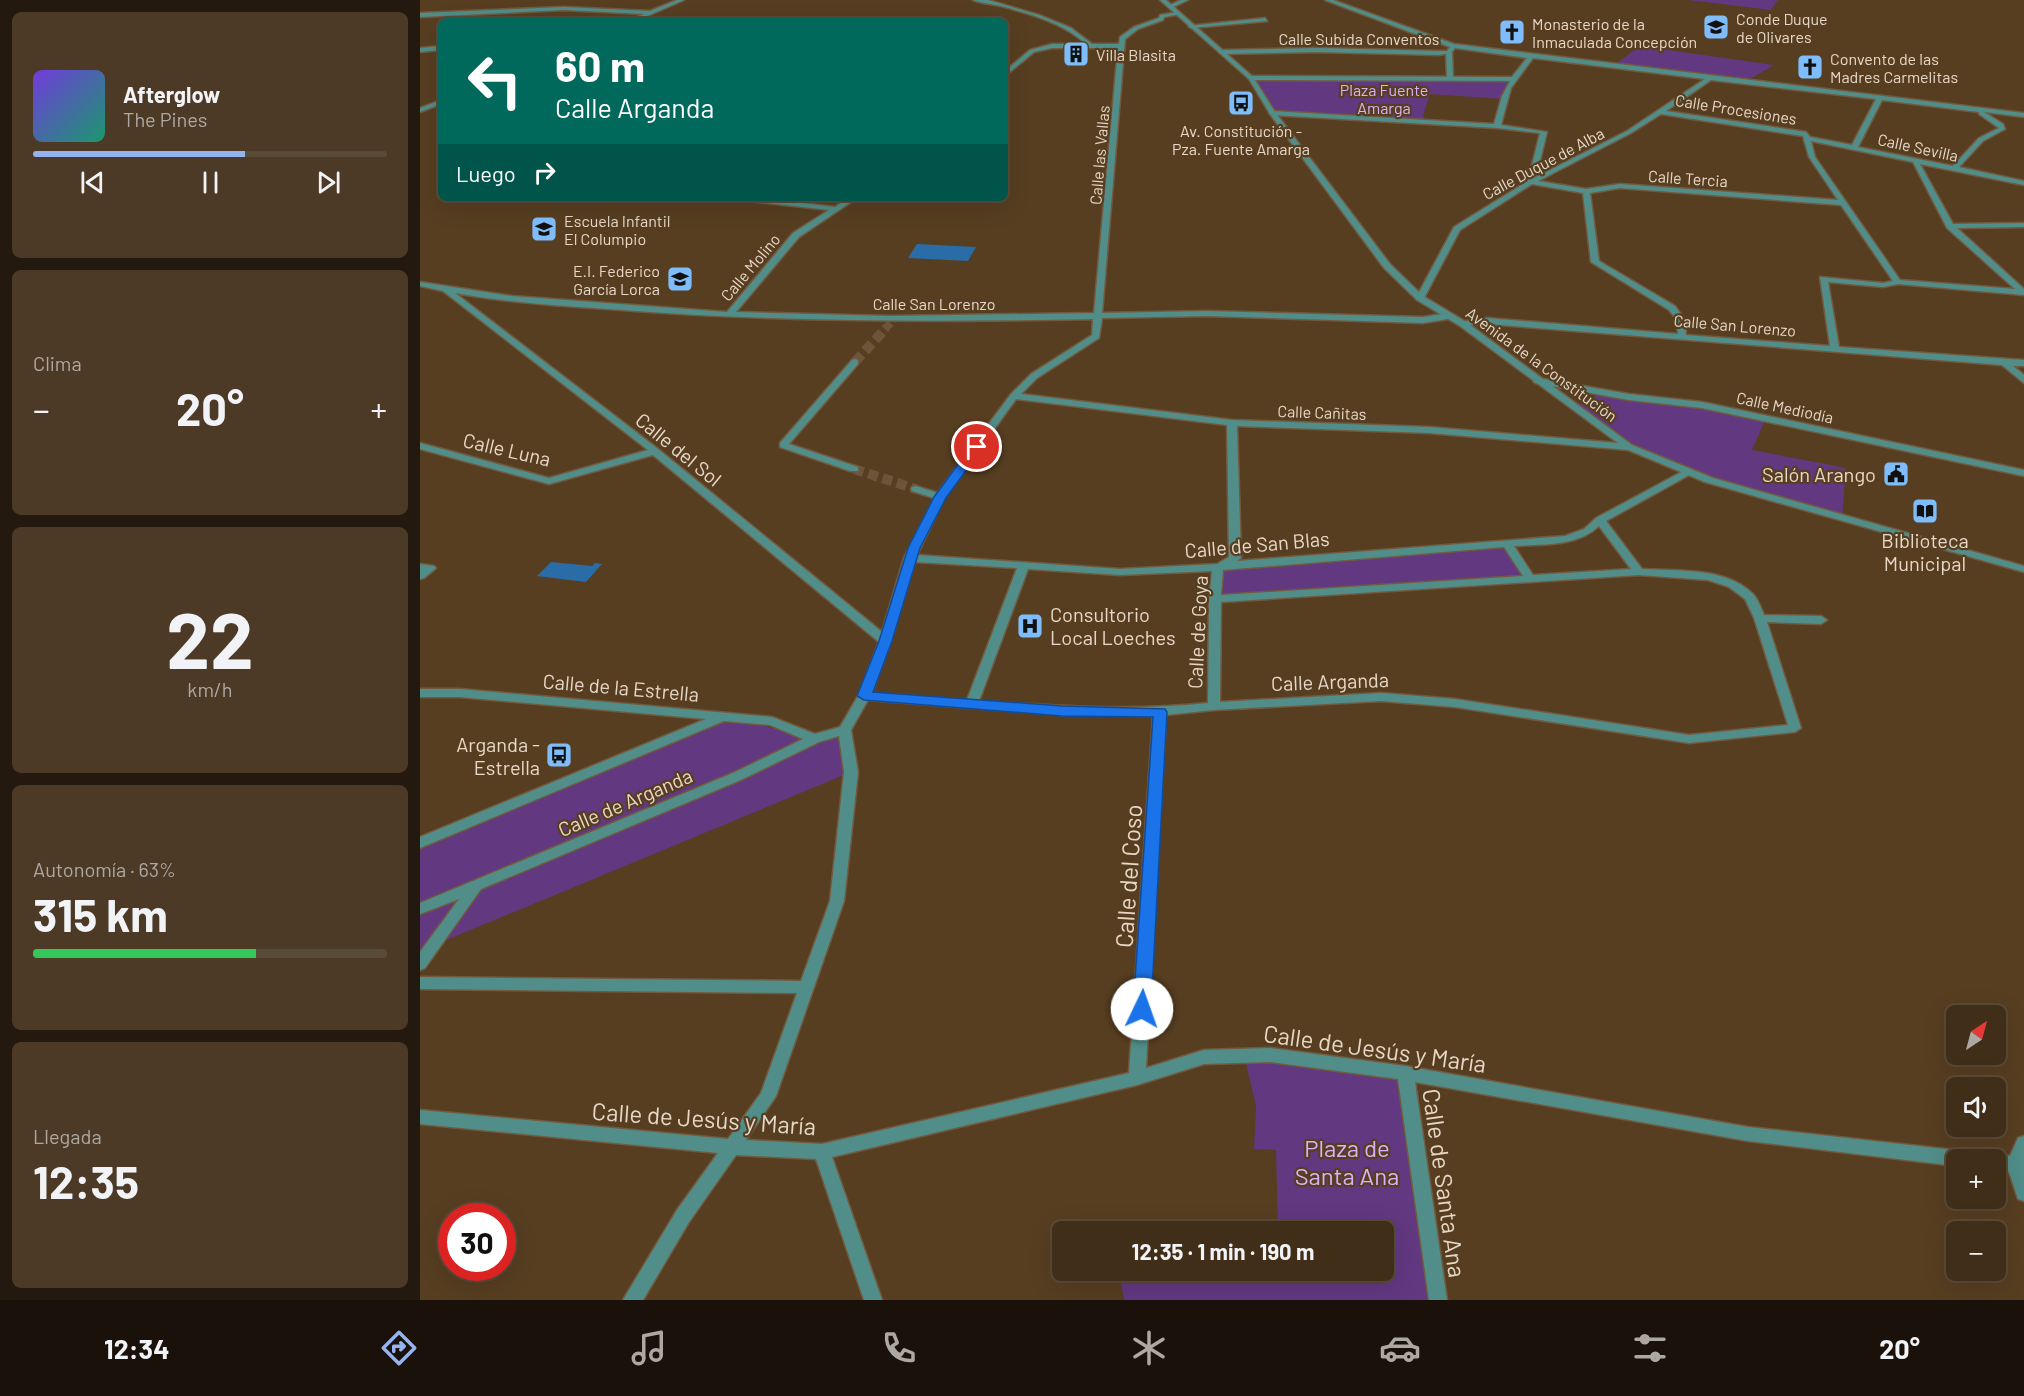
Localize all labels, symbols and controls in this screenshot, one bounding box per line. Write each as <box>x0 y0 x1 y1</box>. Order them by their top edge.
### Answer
place label: Conde Duque de Olivares <box>1736 9 1828 46</box>
school or university icon: Conde Duque de Olivares <box>1701 12 1731 42</box>
place label: Monasterio de la Inmaculada Concepción <box>1532 14 1697 51</box>
church icon: Monasterio de la Inmaculada Concepción <box>1497 17 1527 47</box>
street label: Calle Subida Conventos <box>1278 29 1440 48</box>
building icon: Villa Blasita <box>1061 39 1091 69</box>
text: 60 m <box>555 40 645 90</box>
icon: left <box>456 42 534 120</box>
place label: Villa Blasita <box>1096 45 1176 64</box>
place label: Convento de las Madres Carmelitas <box>1830 49 1958 86</box>
church icon: Convento de las Madres Carmelitas <box>1795 52 1825 82</box>
park label: Plaza Fuente Amarga <box>1340 80 1428 117</box>
text: Afterglow <box>123 81 220 107</box>
bus stop icon: Av. Constitución - Pza. Fuente Amarga <box>1226 88 1256 118</box>
street label: Calle Procesiones <box>1674 90 1798 128</box>
text: Calle Arganda <box>555 91 714 123</box>
street label: Calle las Vallas <box>1085 105 1113 205</box>
text: The Pines <box>123 107 207 131</box>
place label: Av. Constitución - Pza. Fuente Amarga <box>1172 121 1310 158</box>
street label: Calle Duque de Alba <box>1479 123 1607 203</box>
street label: Calle Sevilla <box>1876 129 1960 165</box>
icon: right <box>528 156 561 189</box>
text: Luego <box>456 160 516 186</box>
icon: previous <box>76 166 109 199</box>
icon: pause <box>194 166 227 199</box>
icon: next <box>312 166 345 199</box>
street label: Calle Tercia <box>1648 166 1728 190</box>
place label: Escuela Infantil El Columpio <box>564 211 670 248</box>
school or university icon: Escuela Infantil El Columpio <box>529 214 559 244</box>
street label: Calle Molino <box>716 229 784 305</box>
place label: E.I. Federico García Lorca <box>573 261 660 298</box>
school or university icon: E.I. Federico García Lorca <box>665 264 695 294</box>
street label: Calle San Lorenzo <box>873 294 995 313</box>
street label: Avenida de la Constitución <box>1463 303 1621 425</box>
street label: Calle San Lorenzo <box>1673 310 1797 340</box>
text: Clima <box>33 351 82 375</box>
text: 20° <box>176 381 244 435</box>
street label: Calle Mediodía <box>1735 387 1835 427</box>
text: − <box>33 389 50 429</box>
text: + <box>371 389 387 429</box>
street label: Calle Cañitas <box>1277 401 1367 423</box>
street label: Calle del Sol <box>631 407 727 491</box>
pin <box>951 421 1002 472</box>
street label: Calle Luna <box>461 427 553 471</box>
icon: arrive <box>960 430 993 463</box>
public building icon: Salón Arango <box>1881 459 1911 489</box>
place label: Salón Arango <box>1762 462 1876 486</box>
library icon: Biblioteca Municipal <box>1910 496 1940 526</box>
street label: Calle de San Blas <box>1184 526 1330 562</box>
place label: Biblioteca Municipal <box>1881 528 1969 575</box>
street label: Calle de Goya <box>1182 575 1212 689</box>
text: 22 <box>166 591 254 685</box>
place label: Consultorio Local Loeches <box>1050 602 1176 649</box>
hospital icon: Consultorio Local Loeches <box>1015 611 1045 641</box>
street label: Calle Arganda <box>1271 667 1389 695</box>
street label: Calle de la Estrella <box>542 668 700 706</box>
text: km/h <box>187 677 233 701</box>
place label: Arganda - Estrella <box>456 732 540 779</box>
bus stop icon: Arganda - Estrella <box>544 740 574 770</box>
street label: Calle de Arganda <box>554 763 696 841</box>
street label: Calle del Coso <box>1109 803 1147 949</box>
text: Autonomía · 63% <box>33 857 176 881</box>
text: 315 km <box>33 887 168 941</box>
position arrow <box>1110 977 1174 1041</box>
north arrow <box>1946 1005 2006 1065</box>
map controls <box>1946 1005 2006 1281</box>
street label: Calle de Jesús y María <box>1262 1018 1488 1078</box>
button: sound <box>1946 1077 2006 1137</box>
street label: Calle de Santa Ana <box>1417 1087 1473 1279</box>
street label: Calle de Jesús y María <box>591 1096 817 1140</box>
text: Llegada <box>33 1124 102 1148</box>
park label: Plaza de Santa Ana <box>1295 1133 1399 1190</box>
button: + <box>1946 1149 2006 1209</box>
text: 12:35 <box>33 1154 139 1208</box>
speed limit sign: 30 <box>438 1203 516 1281</box>
button: − <box>1946 1221 2006 1281</box>
text: 12:35 · 1 min · 190 m <box>1132 1238 1314 1264</box>
icon: directions <box>378 1327 420 1369</box>
icon: music <box>628 1327 670 1369</box>
icon: phone <box>878 1327 920 1369</box>
icon: climate <box>1128 1327 1170 1369</box>
icon: car <box>1379 1327 1421 1369</box>
icon: filters <box>1629 1327 1671 1369</box>
text: 12:34 <box>104 1332 170 1364</box>
text: 20° <box>1879 1332 1920 1364</box>

